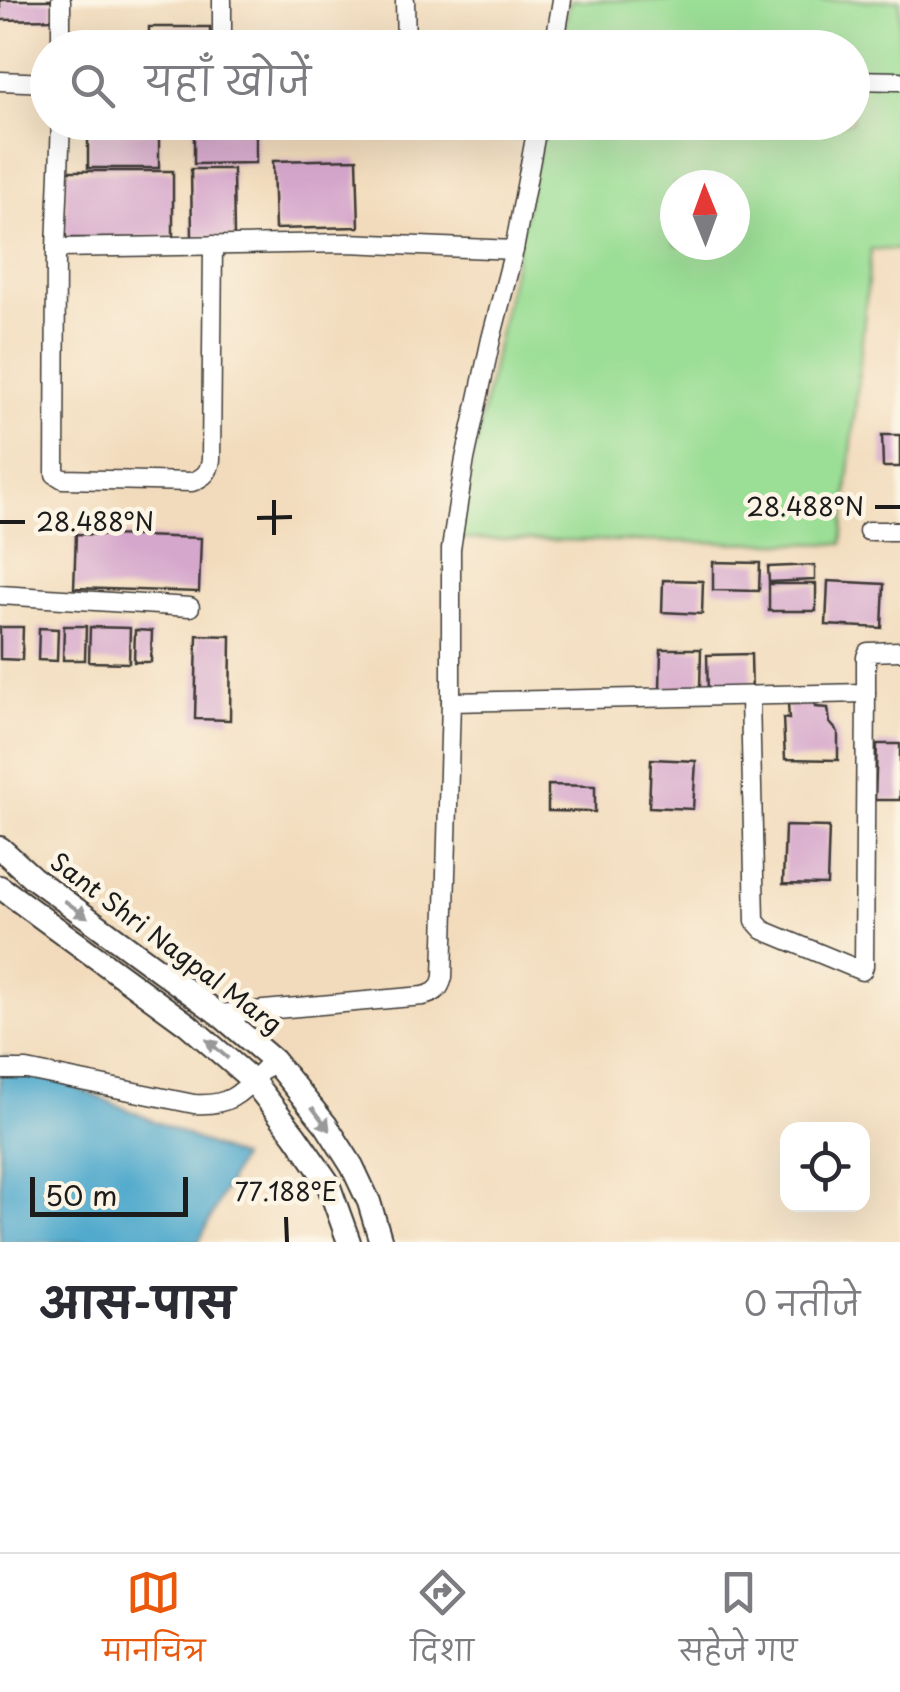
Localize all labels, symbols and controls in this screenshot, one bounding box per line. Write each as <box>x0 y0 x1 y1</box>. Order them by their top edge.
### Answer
search box <box>30 30 870 140</box>
text: यहाँ खोजें <box>145 51 311 108</box>
icon: search <box>65 58 120 113</box>
north arrow <box>660 170 750 260</box>
text: 28.488°N <box>746 487 864 525</box>
text: 28.488°N <box>36 502 154 540</box>
street label: Sant Shri Nagpal Marg <box>43 842 290 1042</box>
one-way arrow <box>63 898 89 918</box>
one-way arrow <box>204 1039 229 1061</box>
one-way arrow <box>310 1106 331 1132</box>
map controls <box>780 1122 870 1212</box>
button: locate <box>780 1122 870 1212</box>
scale bar <box>30 1172 188 1216</box>
text: 77.188°E <box>235 1172 337 1210</box>
text: 50 m <box>45 1173 118 1216</box>
text: आस-पास <box>40 1269 235 1332</box>
text: 0 नतीजे <box>744 1279 860 1327</box>
tab: मानचित्र <box>103 1565 205 1682</box>
tab: दिशा <box>410 1565 474 1682</box>
tab: सहेजे गए <box>679 1565 797 1682</box>

